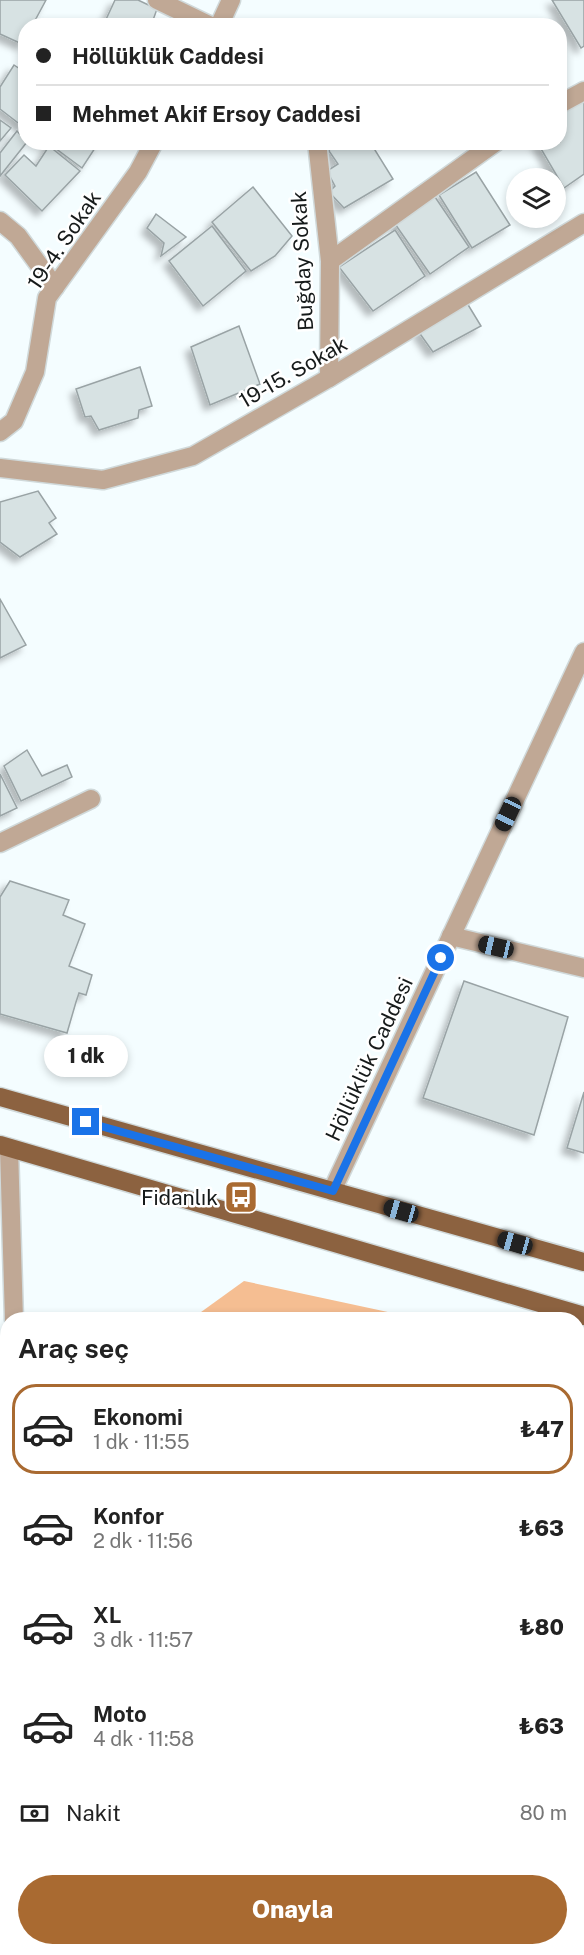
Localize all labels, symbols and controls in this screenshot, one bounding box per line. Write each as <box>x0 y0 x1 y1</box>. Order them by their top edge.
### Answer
text: Höllüklük Caddesi <box>72 43 264 69</box>
text: Mehmet Akif Ersoy Caddesi <box>72 101 361 127</box>
map controls <box>506 168 566 228</box>
button: layers <box>506 168 566 228</box>
street label: 19-4. Sokak <box>22 186 106 294</box>
street label: Buğday Sokak <box>286 190 318 331</box>
street label: 19-15. Sokak <box>235 331 352 413</box>
car <box>492 794 524 834</box>
car <box>476 934 516 960</box>
route start <box>427 944 454 971</box>
street label: Höllüklük Caddesi <box>320 973 418 1145</box>
callout: 1 dk <box>44 1035 128 1077</box>
text: 1 dk <box>67 1044 105 1068</box>
route end <box>72 1108 99 1135</box>
bus stop icon: Fidanlık <box>223 1179 259 1215</box>
place label: Fidanlık <box>141 1185 218 1210</box>
car <box>381 1197 421 1225</box>
car <box>495 1229 535 1257</box>
text: Araç seç <box>18 1332 129 1364</box>
icon: car <box>21 1402 75 1456</box>
text: Ekonomi <box>93 1404 183 1430</box>
text: ₺47 <box>520 1416 564 1442</box>
text: 1 dk · 11:55 <box>93 1430 190 1454</box>
icon: car <box>21 1501 75 1555</box>
text: Konfor <box>93 1503 164 1529</box>
text: ₺63 <box>519 1515 564 1541</box>
text: 2 dk · 11:56 <box>93 1529 193 1553</box>
icon: car <box>21 1600 75 1654</box>
text: XL <box>93 1602 121 1628</box>
text: ₺80 <box>519 1614 564 1640</box>
text: 3 dk · 11:57 <box>93 1628 193 1652</box>
icon: car <box>21 1699 75 1753</box>
text: Moto <box>93 1701 147 1727</box>
text: ₺63 <box>519 1713 564 1739</box>
text: 4 dk · 11:58 <box>93 1727 194 1751</box>
icon: cash <box>18 1797 51 1830</box>
text: Nakit <box>66 1800 121 1826</box>
text: 80 m <box>520 1801 567 1825</box>
button: Onayla <box>18 1875 567 1944</box>

